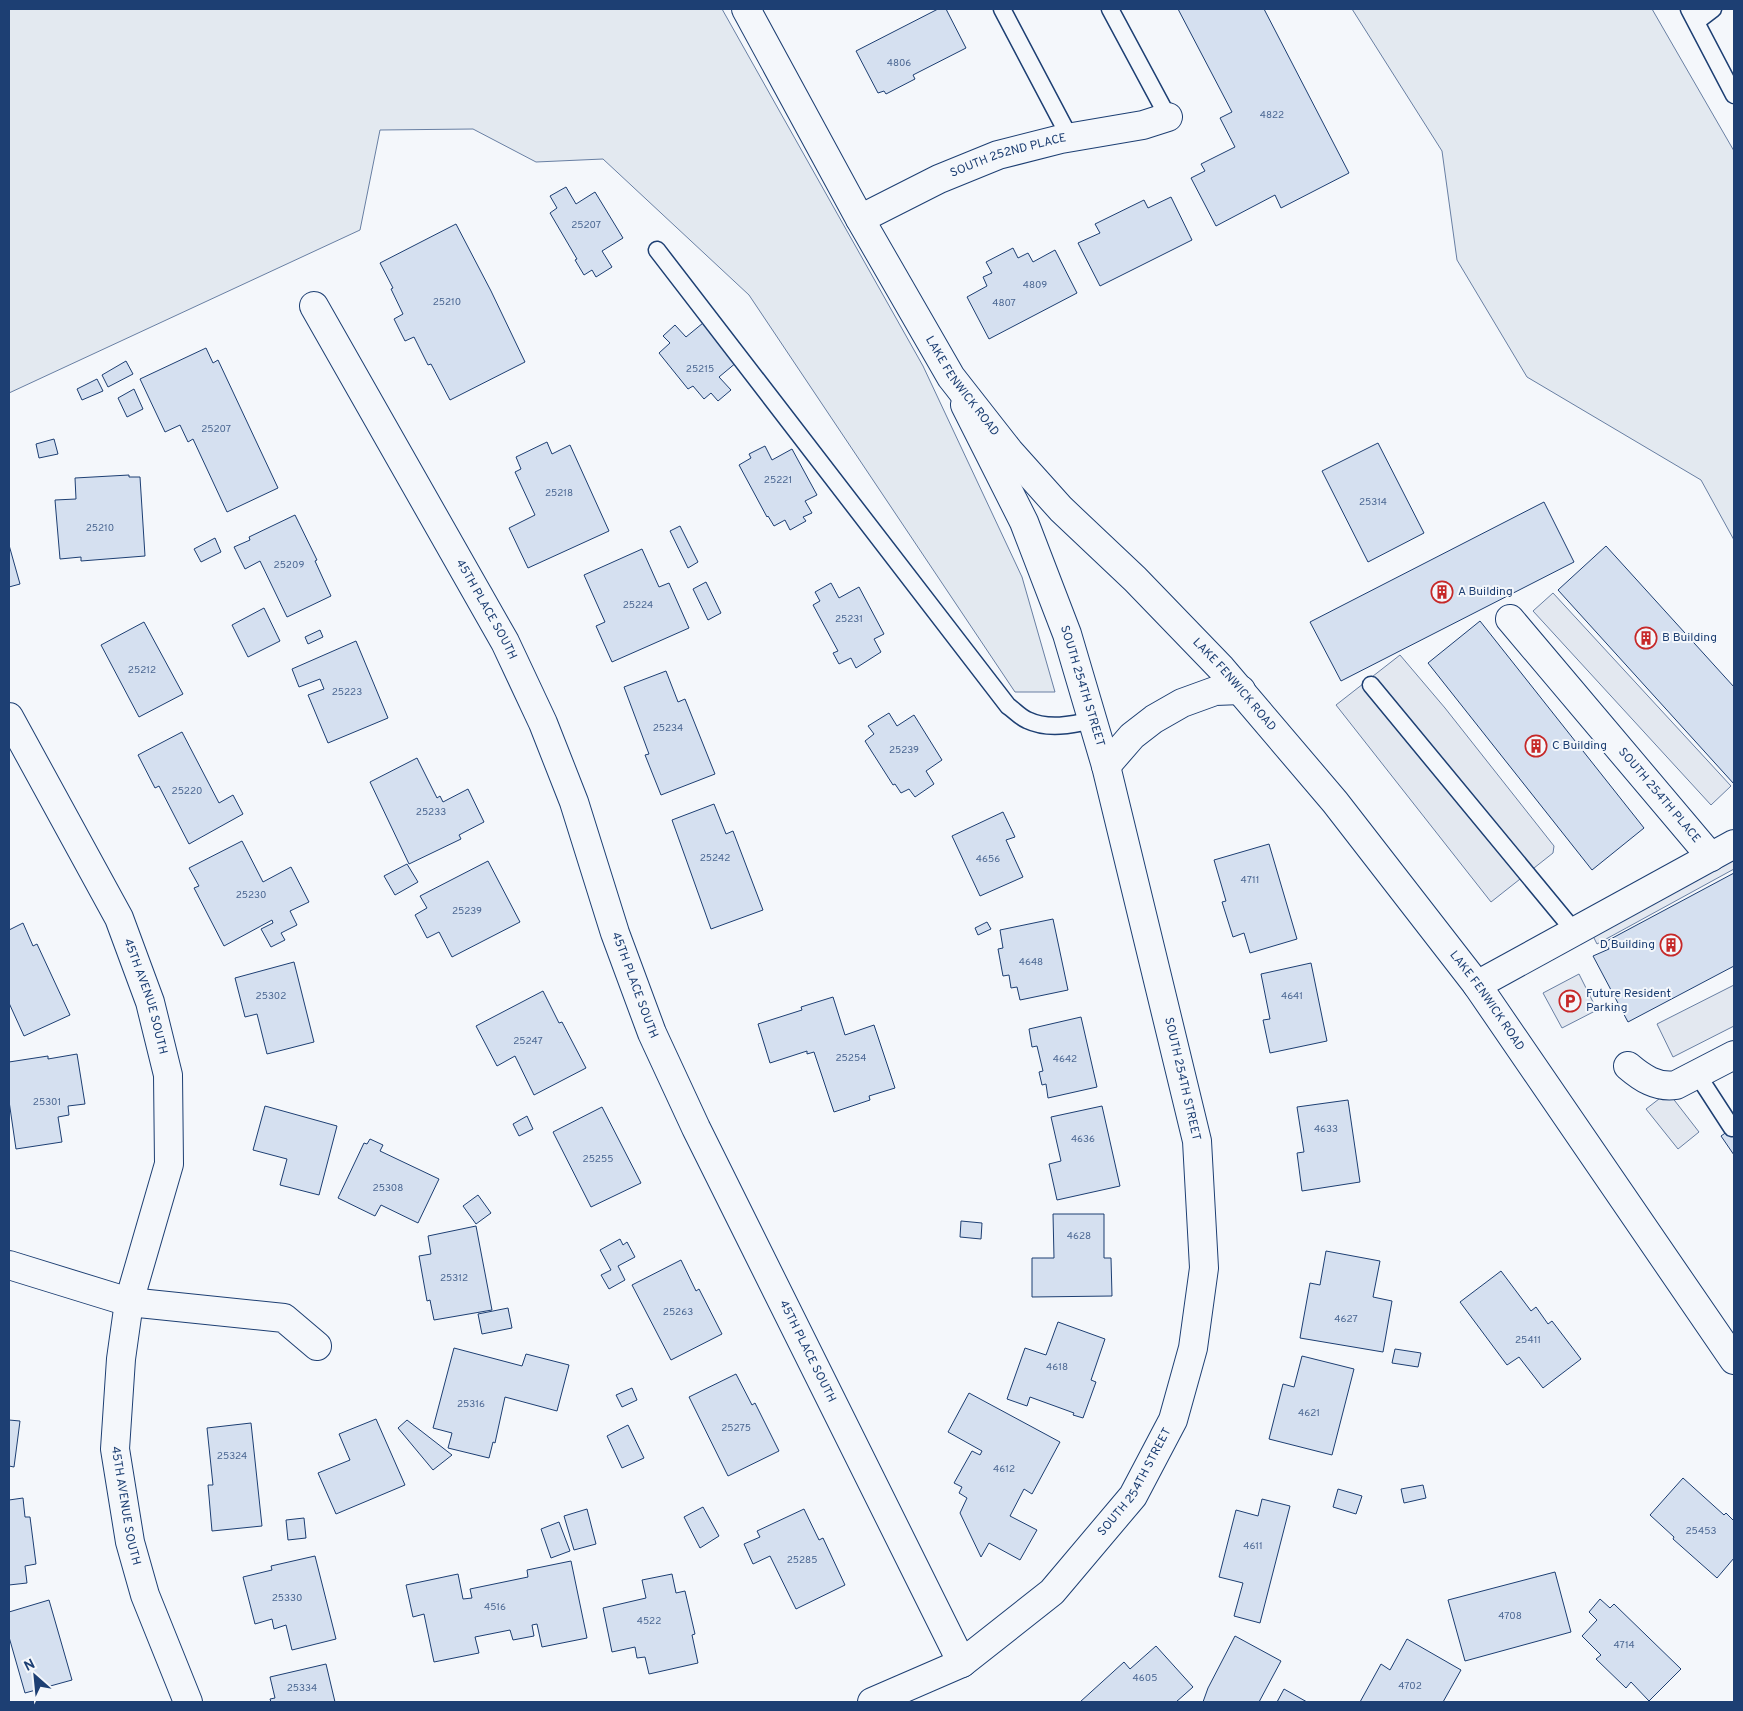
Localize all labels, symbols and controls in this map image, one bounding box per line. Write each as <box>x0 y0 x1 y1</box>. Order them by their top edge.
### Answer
house number: 4806 <box>887 57 911 70</box>
house number: 4822 <box>1260 109 1284 122</box>
street label: SOUTH 252ND PLACE <box>948 130 1068 182</box>
house number: 25207 <box>571 219 601 232</box>
house number: 4809 <box>1023 279 1047 292</box>
house number: 25210 <box>433 296 461 309</box>
house number: 4807 <box>992 297 1016 310</box>
street label: LAKE FENWICK ROAD <box>921 333 1003 440</box>
house number: 25215 <box>686 363 714 376</box>
house number: 25207 <box>201 423 231 436</box>
house number: 25221 <box>764 474 792 487</box>
house number: 25218 <box>545 487 573 500</box>
house number: 25314 <box>1359 496 1387 509</box>
house number: 25210 <box>86 522 114 535</box>
street label: 45TH PLACE SOUTH <box>452 557 520 662</box>
house number: 25209 <box>274 559 304 572</box>
building icon: A Building <box>1430 580 1454 604</box>
place label: A Building <box>1458 584 1513 600</box>
house number: 25224 <box>623 599 653 612</box>
house number: 25231 <box>835 613 863 626</box>
street label: SOUTH 254TH STREET <box>1056 623 1108 749</box>
building icon: B Building <box>1634 626 1658 650</box>
place label: B Building <box>1662 630 1717 646</box>
street label: LAKE FENWICK ROAD <box>1189 635 1279 735</box>
house number: 25212 <box>128 664 156 677</box>
house number: 25223 <box>332 686 362 699</box>
house number: 25234 <box>653 722 683 735</box>
building icon: C Building <box>1524 734 1548 758</box>
place label: C Building <box>1552 738 1607 754</box>
house number: 25239 <box>889 744 919 757</box>
street label: SOUTH 254TH PLACE <box>1614 745 1704 846</box>
house number: 25220 <box>172 785 202 798</box>
house number: 25233 <box>416 806 446 819</box>
house number: 25242 <box>700 852 730 865</box>
house number: 4656 <box>976 853 1000 866</box>
house number: 4711 <box>1241 874 1259 887</box>
house number: 25230 <box>236 889 266 902</box>
house number: 25239 <box>452 905 482 918</box>
street label: 45TH PLACE SOUTH <box>607 930 662 1041</box>
building icon: D Building <box>1659 933 1683 957</box>
street label: 45TH AVENUE SOUTH <box>119 936 171 1056</box>
place label: D Building <box>1600 937 1655 953</box>
street label: LAKE FENWICK ROAD <box>1446 948 1528 1054</box>
house number: 4648 <box>1019 956 1043 969</box>
place label: Future Resident Parking <box>1586 986 1671 1016</box>
parking icon: Future Resident Parking <box>1558 989 1582 1013</box>
house number: 25302 <box>256 990 286 1003</box>
house number: 4641 <box>1281 990 1303 1003</box>
street label: SOUTH 254TH STREET <box>1160 1016 1204 1142</box>
house number: 25247 <box>513 1035 543 1048</box>
house number: 25254 <box>835 1052 867 1065</box>
house number: 4642 <box>1053 1053 1077 1066</box>
house number: 25301 <box>33 1096 61 1109</box>
house number: 4633 <box>1314 1123 1338 1136</box>
house number: 4636 <box>1071 1133 1095 1146</box>
house number: 25255 <box>583 1153 613 1166</box>
house number: 25308 <box>373 1182 403 1195</box>
house number: 4628 <box>1067 1230 1091 1243</box>
house number: 25312 <box>440 1272 468 1285</box>
street label: 45TH PLACE SOUTH <box>775 1298 839 1405</box>
house number: 25263 <box>663 1306 693 1319</box>
house number: 4627 <box>1334 1313 1358 1326</box>
house number: 25411 <box>1515 1334 1541 1347</box>
house number: 4618 <box>1046 1361 1068 1374</box>
house number: 25316 <box>457 1398 485 1411</box>
house number: 4621 <box>1298 1407 1320 1420</box>
house number: 25275 <box>721 1422 751 1435</box>
street label: SOUTH 254TH STREET <box>1094 1425 1175 1540</box>
street label: 45TH AVENUE SOUTH <box>107 1445 144 1567</box>
house number: 25324 <box>217 1450 247 1463</box>
house number: 4612 <box>993 1463 1015 1476</box>
house number: 25453 <box>1686 1525 1716 1538</box>
house number: 4611 <box>1243 1540 1263 1553</box>
house number: 25285 <box>787 1554 817 1567</box>
house number: 25330 <box>272 1592 302 1605</box>
house number: 4516 <box>484 1601 506 1614</box>
house number: 4708 <box>1498 1610 1522 1623</box>
house number: 4522 <box>637 1615 661 1628</box>
house number: 4714 <box>1613 1639 1635 1652</box>
north arrow <box>10 1651 60 1701</box>
text: N <box>21 1656 38 1676</box>
house number: 4605 <box>1133 1672 1157 1685</box>
house number: 4702 <box>1398 1680 1422 1693</box>
house number: 25334 <box>287 1682 317 1695</box>

